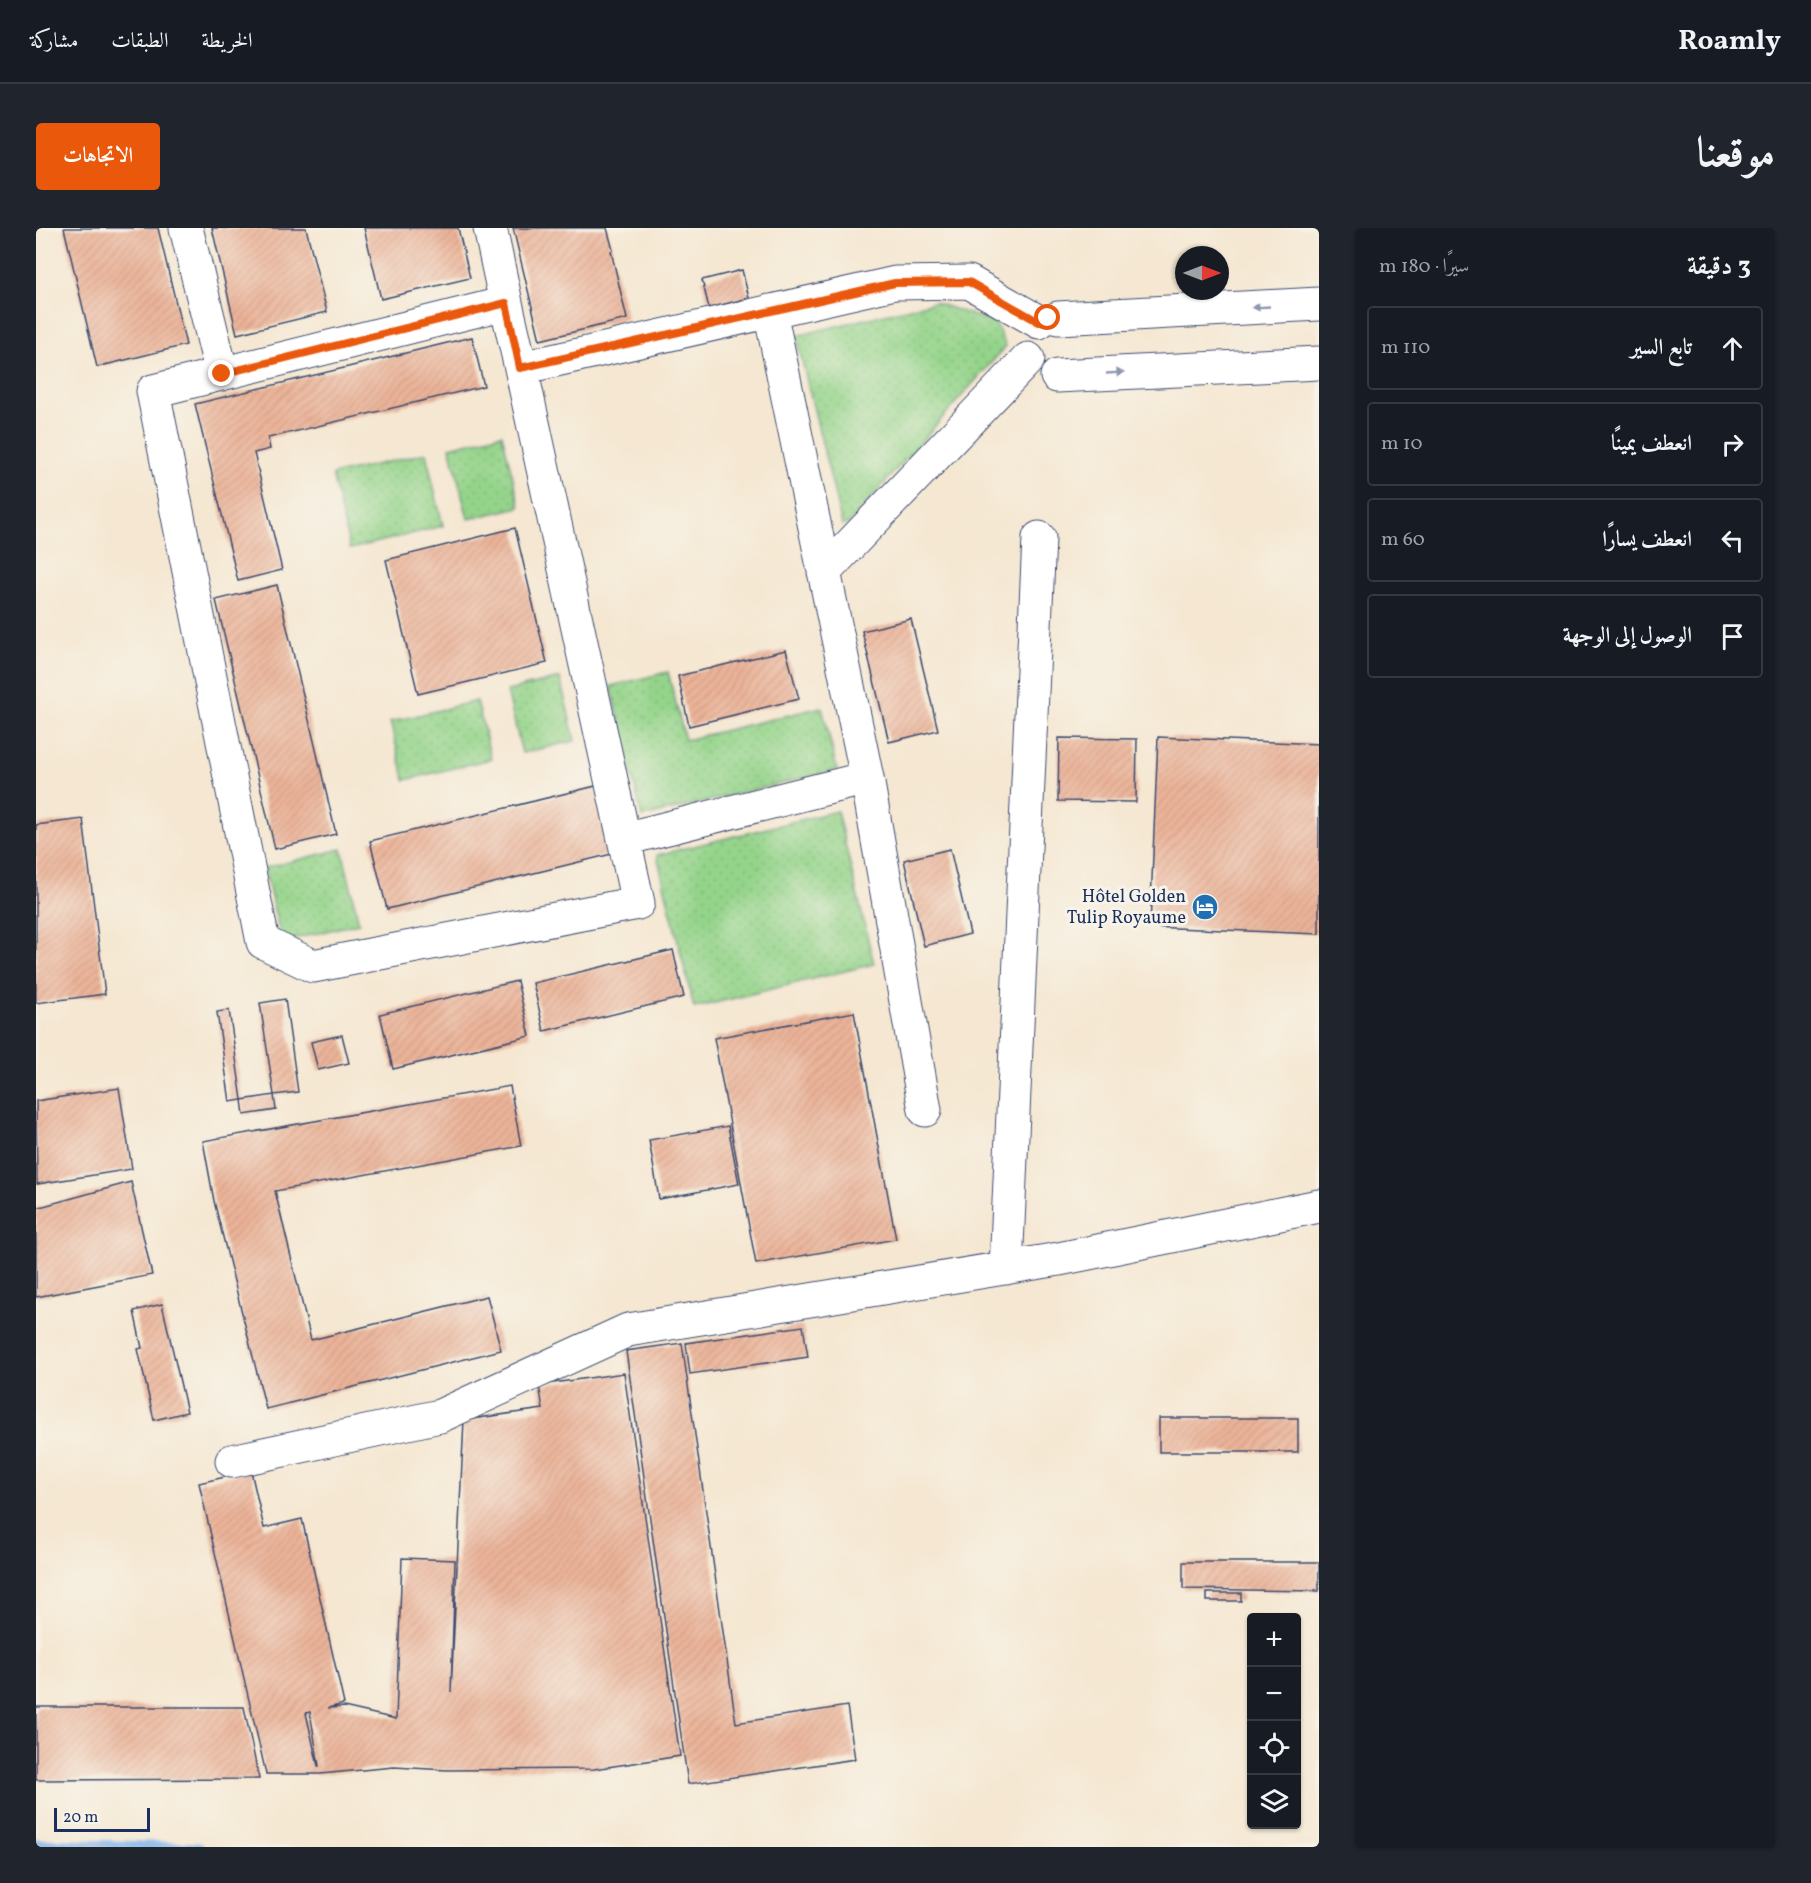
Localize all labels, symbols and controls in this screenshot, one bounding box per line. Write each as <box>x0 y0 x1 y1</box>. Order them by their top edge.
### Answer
text: Roamly <box>1678 22 1781 61</box>
text: مشاركة <box>30 27 78 56</box>
text: الطبقات <box>111 27 168 56</box>
text: الخريطة <box>201 27 253 56</box>
button: الاتجاهات <box>36 123 160 190</box>
text: موقعنا <box>1697 126 1775 185</box>
north arrow <box>1175 246 1229 300</box>
text: 3 دقيقة <box>1687 249 1751 285</box>
text: سيرًا · 180 m <box>1379 253 1469 281</box>
one-way arrow <box>1251 303 1270 312</box>
route start <box>1034 304 1060 330</box>
icon: ahead <box>1716 332 1749 365</box>
text: تابع السير <box>1630 333 1692 364</box>
text: 110 m <box>1381 334 1430 362</box>
route end <box>208 360 234 386</box>
one-way arrow <box>1106 368 1125 377</box>
icon: right <box>1716 428 1749 461</box>
text: انعطف يمينًا <box>1611 429 1692 460</box>
text: 10 m <box>1381 430 1422 458</box>
icon: left <box>1716 524 1749 557</box>
text: انعطف يسارًا <box>1602 525 1692 556</box>
text: 60 m <box>1381 526 1425 554</box>
icon: arrive <box>1716 620 1749 653</box>
text: الوصول إلى الوجهة <box>1563 621 1692 652</box>
place label: Hôtel Golden Tulip Royaume <box>1067 885 1186 931</box>
hotel icon: Hôtel Golden Tulip Royaume <box>1190 892 1220 922</box>
map controls <box>1247 1613 1301 1829</box>
button: + <box>1247 1613 1301 1667</box>
button: − <box>1247 1667 1301 1721</box>
button: locate <box>1247 1721 1301 1775</box>
button: layers <box>1247 1775 1301 1829</box>
scale bar <box>54 1805 150 1832</box>
text: 20 m <box>63 1807 98 1829</box>

